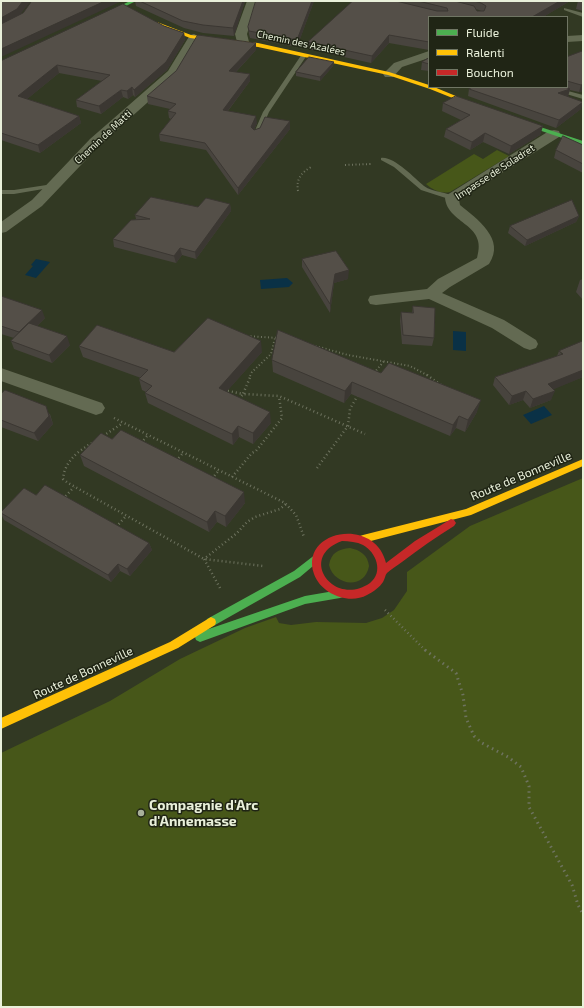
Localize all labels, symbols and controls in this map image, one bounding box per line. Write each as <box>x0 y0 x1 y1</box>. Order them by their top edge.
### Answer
legend <box>428 16 568 88</box>
text: Fluide <box>466 25 499 39</box>
street label: Chemin des Azalées <box>256 28 346 58</box>
text: Ralenti <box>466 45 505 59</box>
text: Bouchon <box>466 65 514 79</box>
street label: Chemin de Matti <box>72 107 134 167</box>
street label: Impasse de Soladret <box>453 142 537 202</box>
street label: Route de Bonneville <box>468 448 574 504</box>
street label: Route de Bonneville <box>31 644 135 702</box>
place label: Compagnie d'Arc d'Annemasse <box>149 797 258 830</box>
marker: Compagnie d'Arc d'Annemasse <box>136 808 146 818</box>

